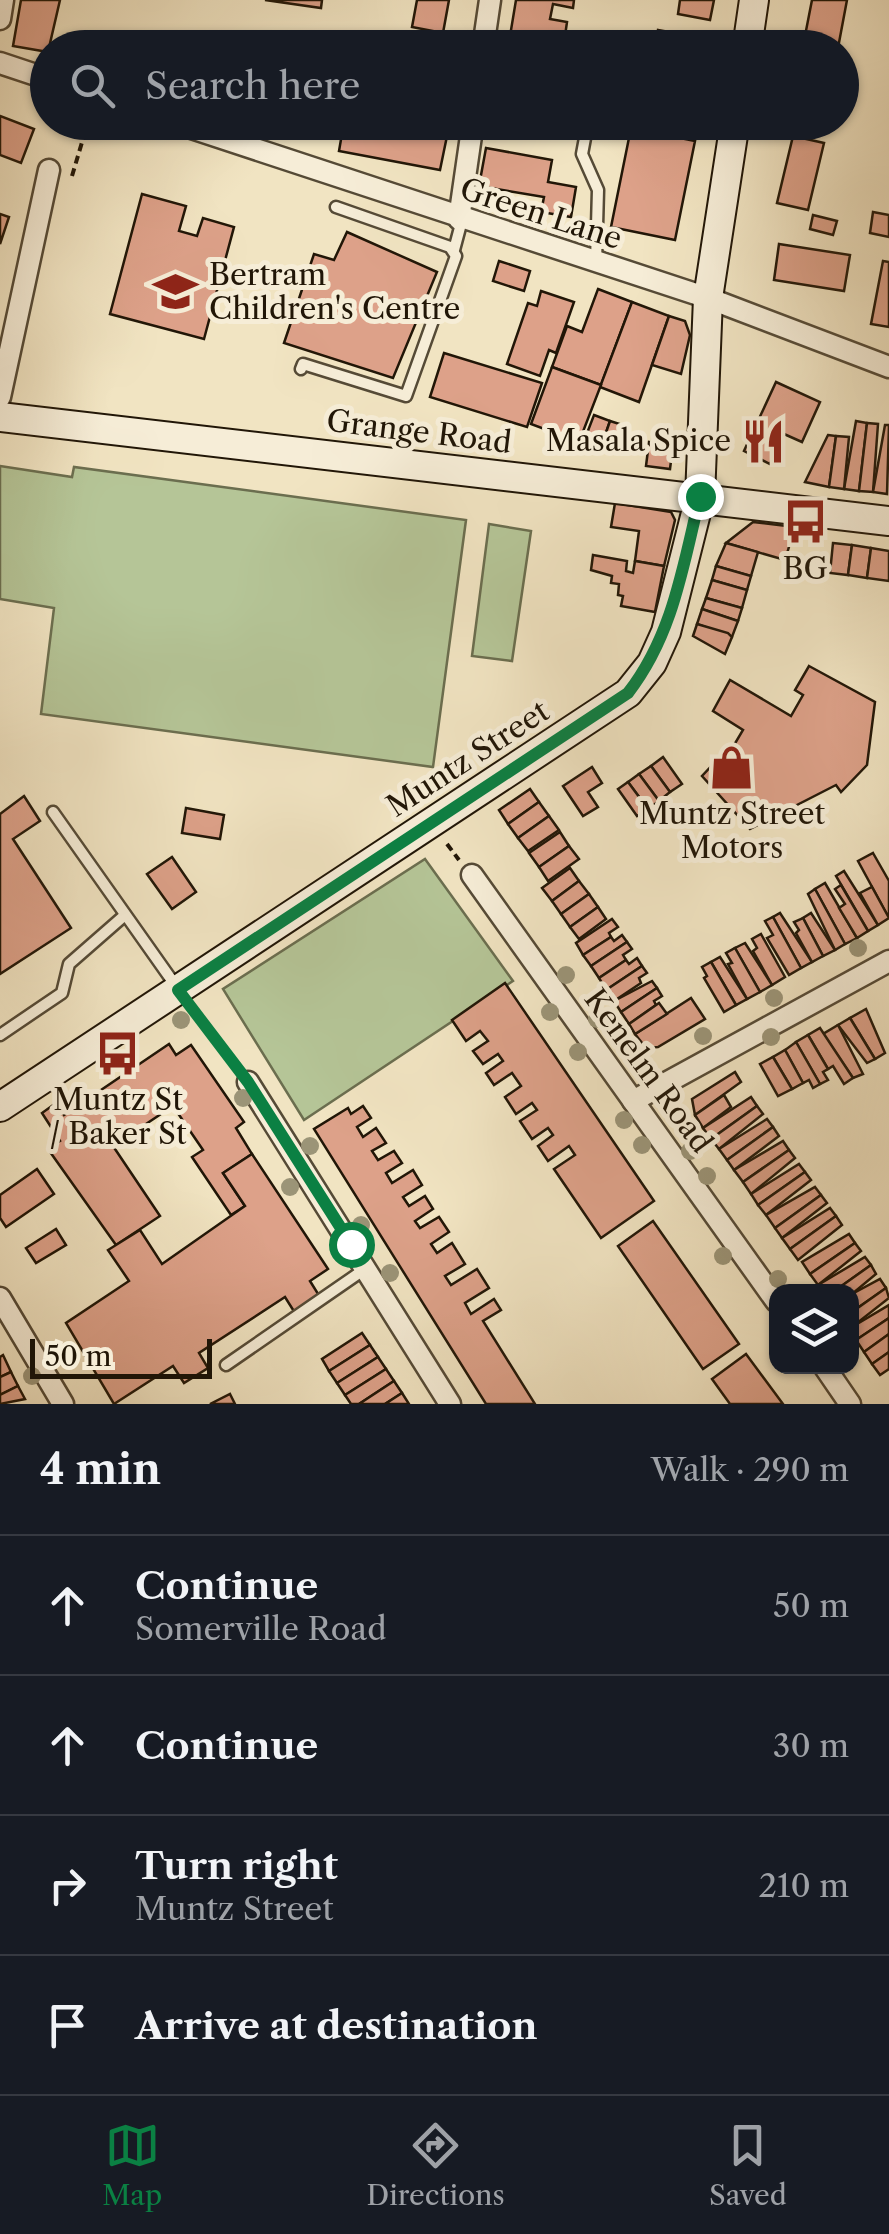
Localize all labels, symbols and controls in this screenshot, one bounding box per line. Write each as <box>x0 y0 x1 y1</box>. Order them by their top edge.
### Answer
search box <box>30 30 859 140</box>
icon: search <box>65 58 120 113</box>
text: Search here <box>145 62 360 109</box>
street label: Green Lane <box>456 170 627 257</box>
place label: Bertram Children's Centre <box>209 256 460 327</box>
school or university icon: Bertram Children's Centre <box>152 268 200 316</box>
street label: Grange Road <box>325 402 514 461</box>
restaurant icon: Masala Spice <box>740 417 788 465</box>
place label: Masala Spice <box>546 422 731 459</box>
route end <box>678 474 724 520</box>
bus stop icon: BG <box>781 498 829 546</box>
place label: BG <box>782 550 828 587</box>
street label: Muntz Street <box>380 692 556 825</box>
shop icon: Muntz Street Motors <box>708 743 756 791</box>
place label: Muntz Street Motors <box>639 795 825 866</box>
street label: Kenelm Road <box>576 981 720 1160</box>
bus stop icon: Muntz St / Baker St <box>94 1029 142 1077</box>
place label: Muntz St / Baker St <box>49 1081 187 1152</box>
route start <box>329 1222 375 1268</box>
map controls <box>769 1284 859 1374</box>
button: layers <box>769 1284 859 1374</box>
scale bar <box>30 1334 212 1378</box>
text: 50 m <box>45 1339 112 1373</box>
text: 4 min <box>40 1443 161 1495</box>
text: Walk · 290 m <box>651 1450 849 1489</box>
text: Continue <box>135 1562 318 1609</box>
icon: ahead <box>40 1578 95 1633</box>
text: 50 m <box>773 1586 849 1625</box>
text: Somerville Road <box>135 1609 387 1648</box>
icon: ahead <box>40 1718 95 1773</box>
text: Continue <box>135 1722 318 1769</box>
text: 30 m <box>773 1726 849 1765</box>
text: Turn right <box>135 1842 338 1889</box>
icon: right <box>40 1858 95 1913</box>
text: 210 m <box>759 1866 849 1905</box>
text: Muntz Street <box>135 1889 334 1928</box>
icon: arrive <box>40 1998 95 2053</box>
text: Arrive at destination <box>135 2002 538 2049</box>
tab: Map <box>102 2118 162 2212</box>
tab: Directions <box>366 2118 505 2212</box>
tab: Saved <box>709 2118 787 2212</box>

